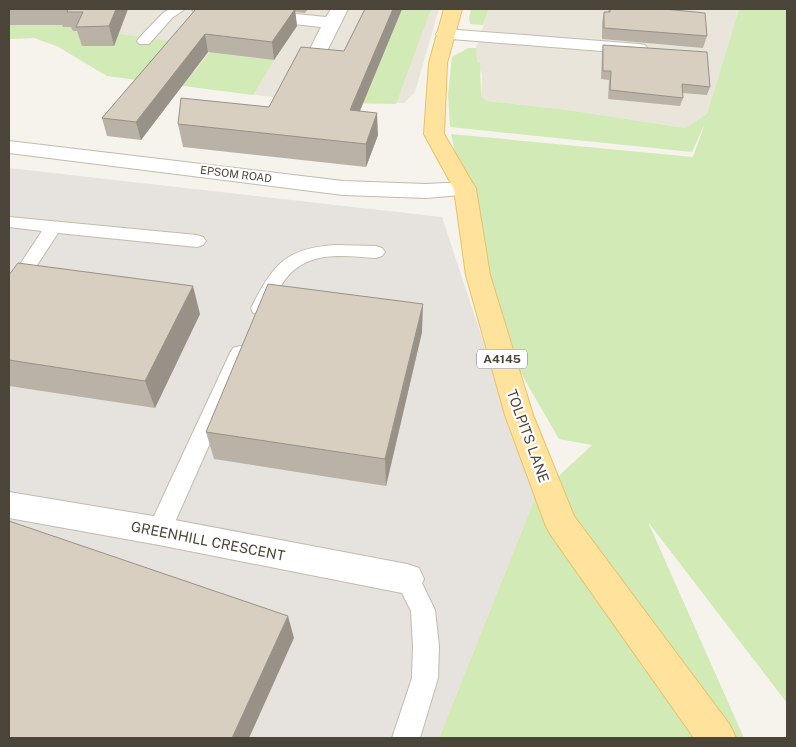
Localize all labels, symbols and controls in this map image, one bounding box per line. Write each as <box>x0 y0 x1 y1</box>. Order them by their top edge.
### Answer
street label: EPSOM ROAD <box>199 164 273 184</box>
road number: A4145 <box>477 349 527 368</box>
street label: TOLPITS LANE <box>504 387 552 485</box>
street label: GREENHILL CRESCENT <box>130 518 286 564</box>

